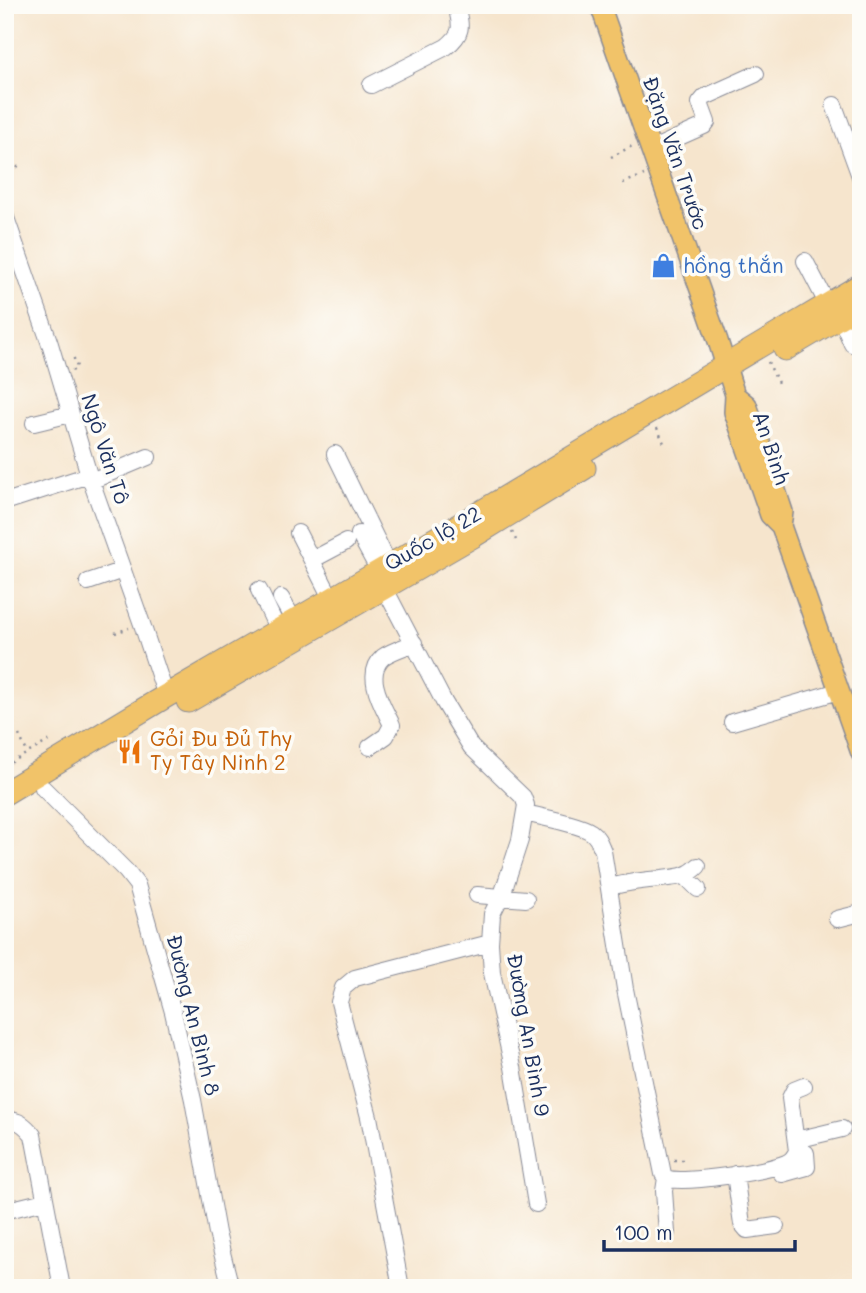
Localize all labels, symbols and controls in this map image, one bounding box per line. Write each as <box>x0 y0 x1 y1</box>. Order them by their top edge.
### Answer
street label: Đặng Văn Trước <box>638 72 715 233</box>
place label: hồng thắn <box>683 251 784 278</box>
shop icon: hồng thắn <box>649 252 677 280</box>
street label: Ngô Văn Tô <box>76 390 137 507</box>
street label: An Bình <box>748 407 797 488</box>
street label: Quốc lộ 22 <box>379 499 485 576</box>
place label: Gỏi Đu Đủ Thy Ty Tây Ninh 2 <box>150 724 292 775</box>
restaurant icon: Gỏi Đu Đủ Thy Ty Tây Ninh 2 <box>116 737 144 765</box>
street label: Đường An Bình 8 <box>161 931 228 1098</box>
street label: Đường An Bình 9 <box>502 951 557 1118</box>
scale bar <box>604 1209 794 1253</box>
text: 100 m <box>614 1218 673 1245</box>

